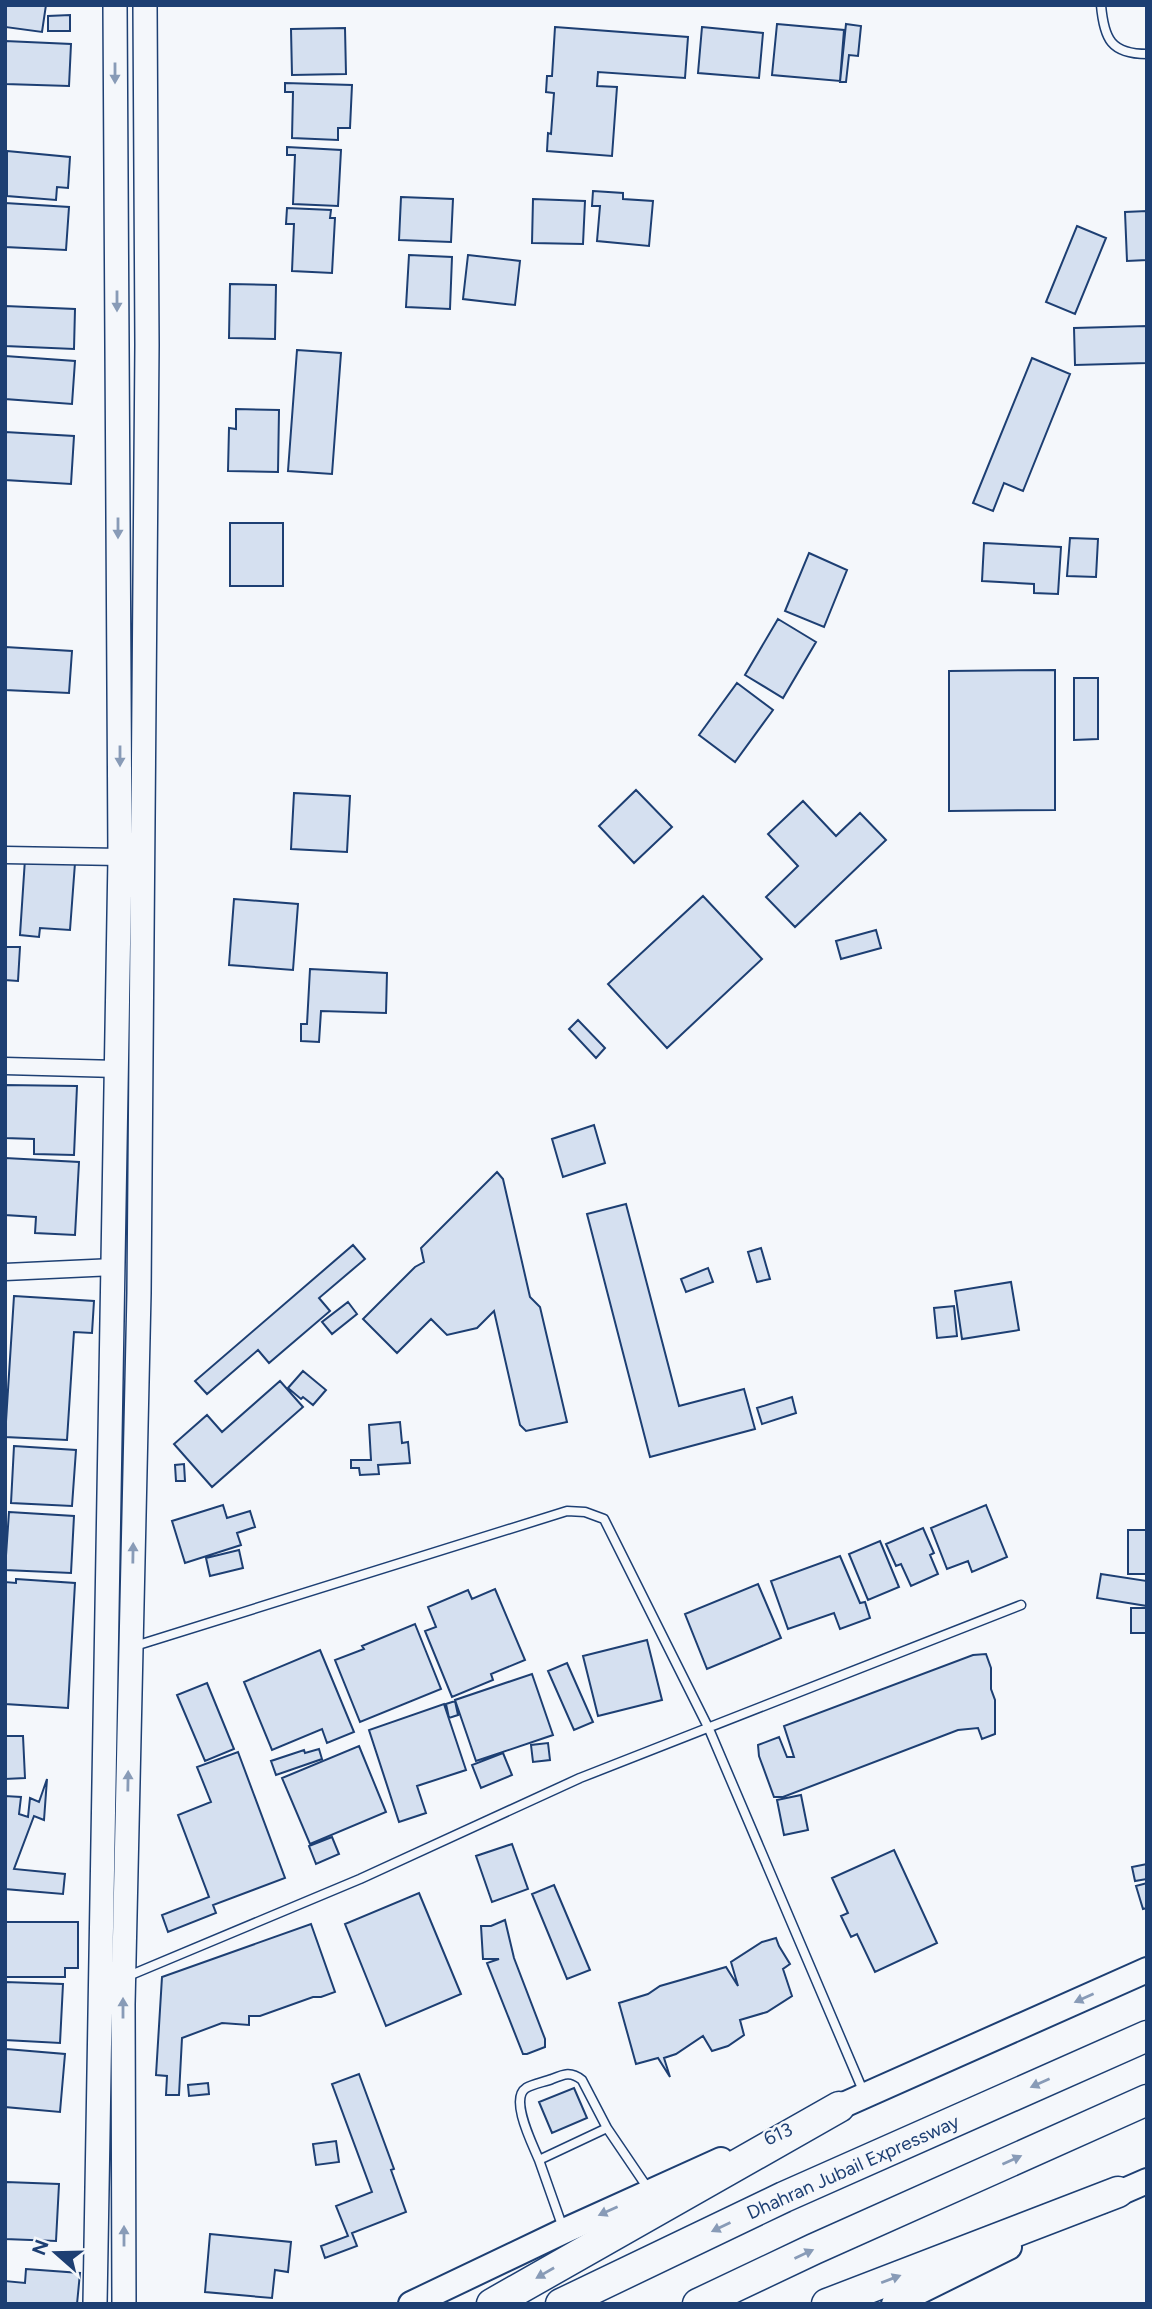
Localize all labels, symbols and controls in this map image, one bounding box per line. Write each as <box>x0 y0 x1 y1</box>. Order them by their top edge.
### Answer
one-way arrow <box>109 63 121 85</box>
one-way arrow <box>111 290 123 312</box>
one-way arrow <box>112 518 124 540</box>
one-way arrow <box>114 745 126 767</box>
one-way arrow <box>127 1542 139 1564</box>
one-way arrow <box>122 1769 134 1791</box>
one-way arrow <box>1074 1993 1095 2004</box>
one-way arrow <box>117 1997 129 2019</box>
one-way arrow <box>1029 2078 1050 2089</box>
street label: Dhahran Jubail Expressway <box>743 2110 963 2224</box>
street label: 613 <box>760 2118 796 2150</box>
one-way arrow <box>1002 2154 1022 2166</box>
one-way arrow <box>598 2206 619 2217</box>
north arrow <box>21 2218 91 2288</box>
one-way arrow <box>711 2222 731 2233</box>
one-way arrow <box>118 2224 130 2246</box>
text: N <box>27 2237 54 2258</box>
one-way arrow <box>794 2248 814 2259</box>
one-way arrow <box>536 2267 555 2279</box>
one-way arrow <box>880 2274 901 2285</box>

